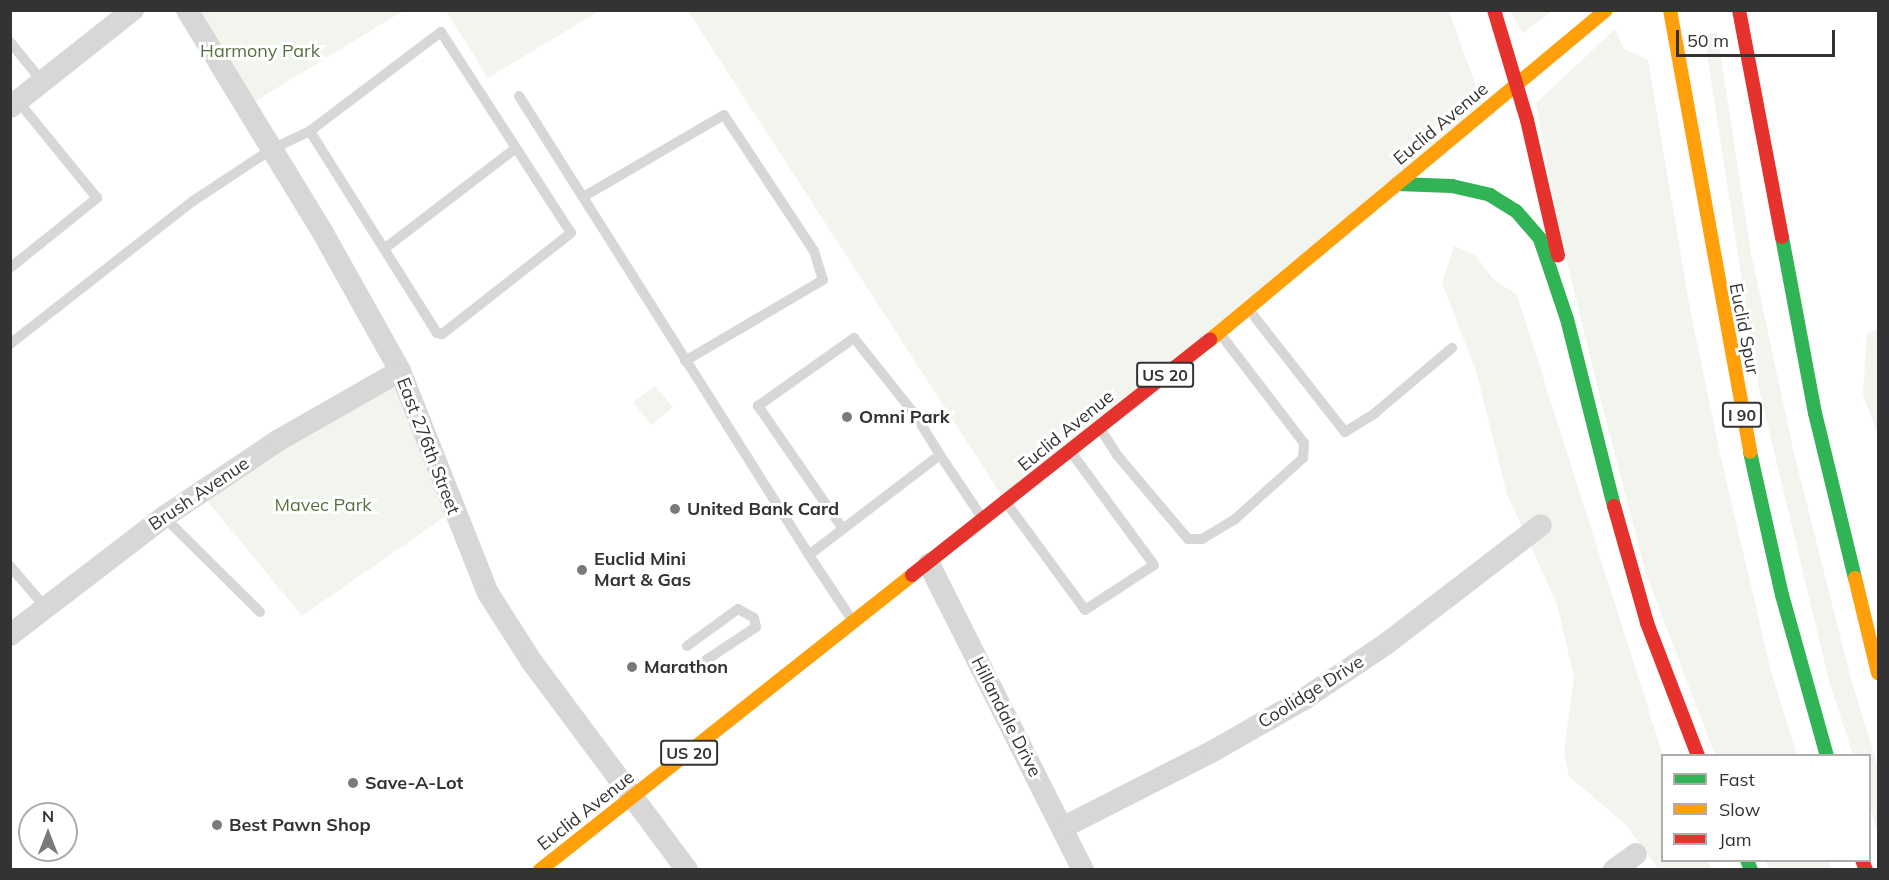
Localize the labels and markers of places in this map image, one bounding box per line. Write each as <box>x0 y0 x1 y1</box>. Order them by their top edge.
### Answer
place label: Omni Park <box>859 406 950 428</box>
marker: Omni Park <box>840 410 854 424</box>
place label: United Bank Card <box>687 498 839 520</box>
marker: United Bank Card <box>668 502 682 516</box>
place label: Euclid Mini Mart & Gas <box>594 549 691 592</box>
marker: Euclid Mini Mart & Gas <box>575 563 589 577</box>
place label: Marathon <box>644 656 728 678</box>
marker: Marathon <box>625 660 639 674</box>
place label: Save-A-Lot <box>365 772 463 794</box>
marker: Save-A-Lot <box>346 776 360 790</box>
place label: Best Pawn Shop <box>229 814 371 836</box>
marker: Best Pawn Shop <box>210 818 224 832</box>

